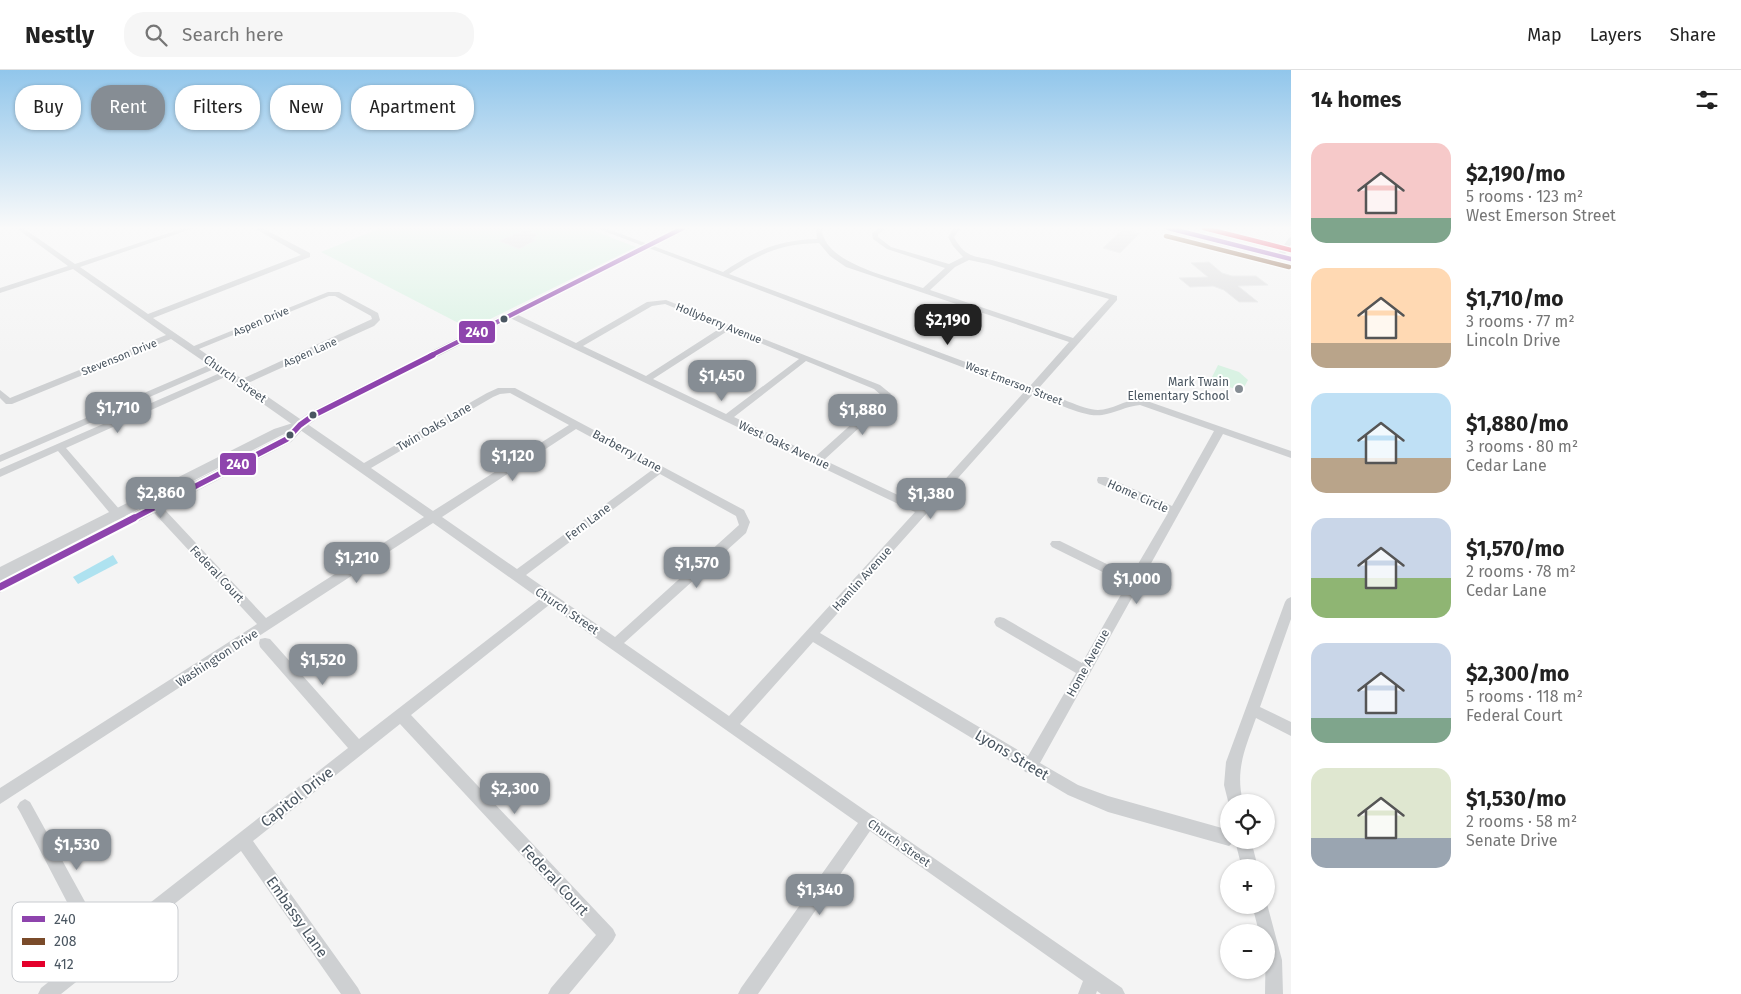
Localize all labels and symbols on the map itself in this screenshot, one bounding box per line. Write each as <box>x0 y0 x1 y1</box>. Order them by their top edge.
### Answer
street label: Hollyberry Avenue <box>674 300 764 347</box>
street label: Aspen Drive <box>231 304 291 339</box>
pin: $2,190 <box>907 304 989 346</box>
unlabelled marker <box>499 314 509 324</box>
line badge: 240 <box>458 320 496 344</box>
text: 240 <box>466 324 488 341</box>
street label: Aspen Lane <box>281 335 339 370</box>
street label: Stevenson Drive <box>80 336 159 379</box>
street label: Church Street <box>201 352 270 406</box>
street label: West Emerson Street <box>963 359 1064 408</box>
pin: $1,450 <box>681 360 763 402</box>
place label: Mark Twain Elementary School <box>1127 375 1229 403</box>
marker: Mark Twain Elementary School <box>1233 383 1245 395</box>
pin: $1,710 <box>77 392 159 434</box>
pin: $1,880 <box>822 394 904 436</box>
street label: Twin Oaks Lane <box>394 400 474 454</box>
unlabelled marker <box>308 410 318 420</box>
street label: West Oaks Avenue <box>736 418 832 472</box>
street label: Barberry Lane <box>590 427 664 475</box>
unlabelled marker <box>285 430 295 440</box>
pin: $1,120 <box>472 440 554 482</box>
line badge: 240 <box>219 452 257 476</box>
text: 240 <box>227 456 249 473</box>
pin: $2,860 <box>120 476 202 519</box>
street label: Home Circle <box>1105 476 1171 516</box>
pin: $1,380 <box>890 478 972 520</box>
street label: Fern Lane <box>563 501 613 543</box>
pin: $1,210 <box>316 542 398 584</box>
street label: Federal Court <box>187 543 247 606</box>
street label: Hamlin Avenue <box>829 544 895 614</box>
pin: $1,570 <box>656 546 738 589</box>
pin: $1,000 <box>1096 562 1178 605</box>
street label: Church Street <box>533 585 602 638</box>
street label: Washington Drive <box>173 626 261 690</box>
street label: Home Avenue <box>1064 627 1112 699</box>
pin: $1,520 <box>282 644 364 686</box>
street label: Lyons Street <box>972 726 1053 784</box>
street label: Capitol Drive <box>257 763 337 831</box>
pin: $2,300 <box>474 772 556 815</box>
street label: Church Street <box>865 816 934 870</box>
pin: $1,530 <box>36 828 118 871</box>
street label: Federal Court <box>518 841 593 920</box>
street label: Embassy Lane <box>262 873 332 961</box>
pin: $1,340 <box>779 874 861 916</box>
legend <box>12 902 178 982</box>
text: 240 <box>54 911 76 928</box>
text: 208 <box>54 933 77 950</box>
text: 412 <box>54 956 74 973</box>

